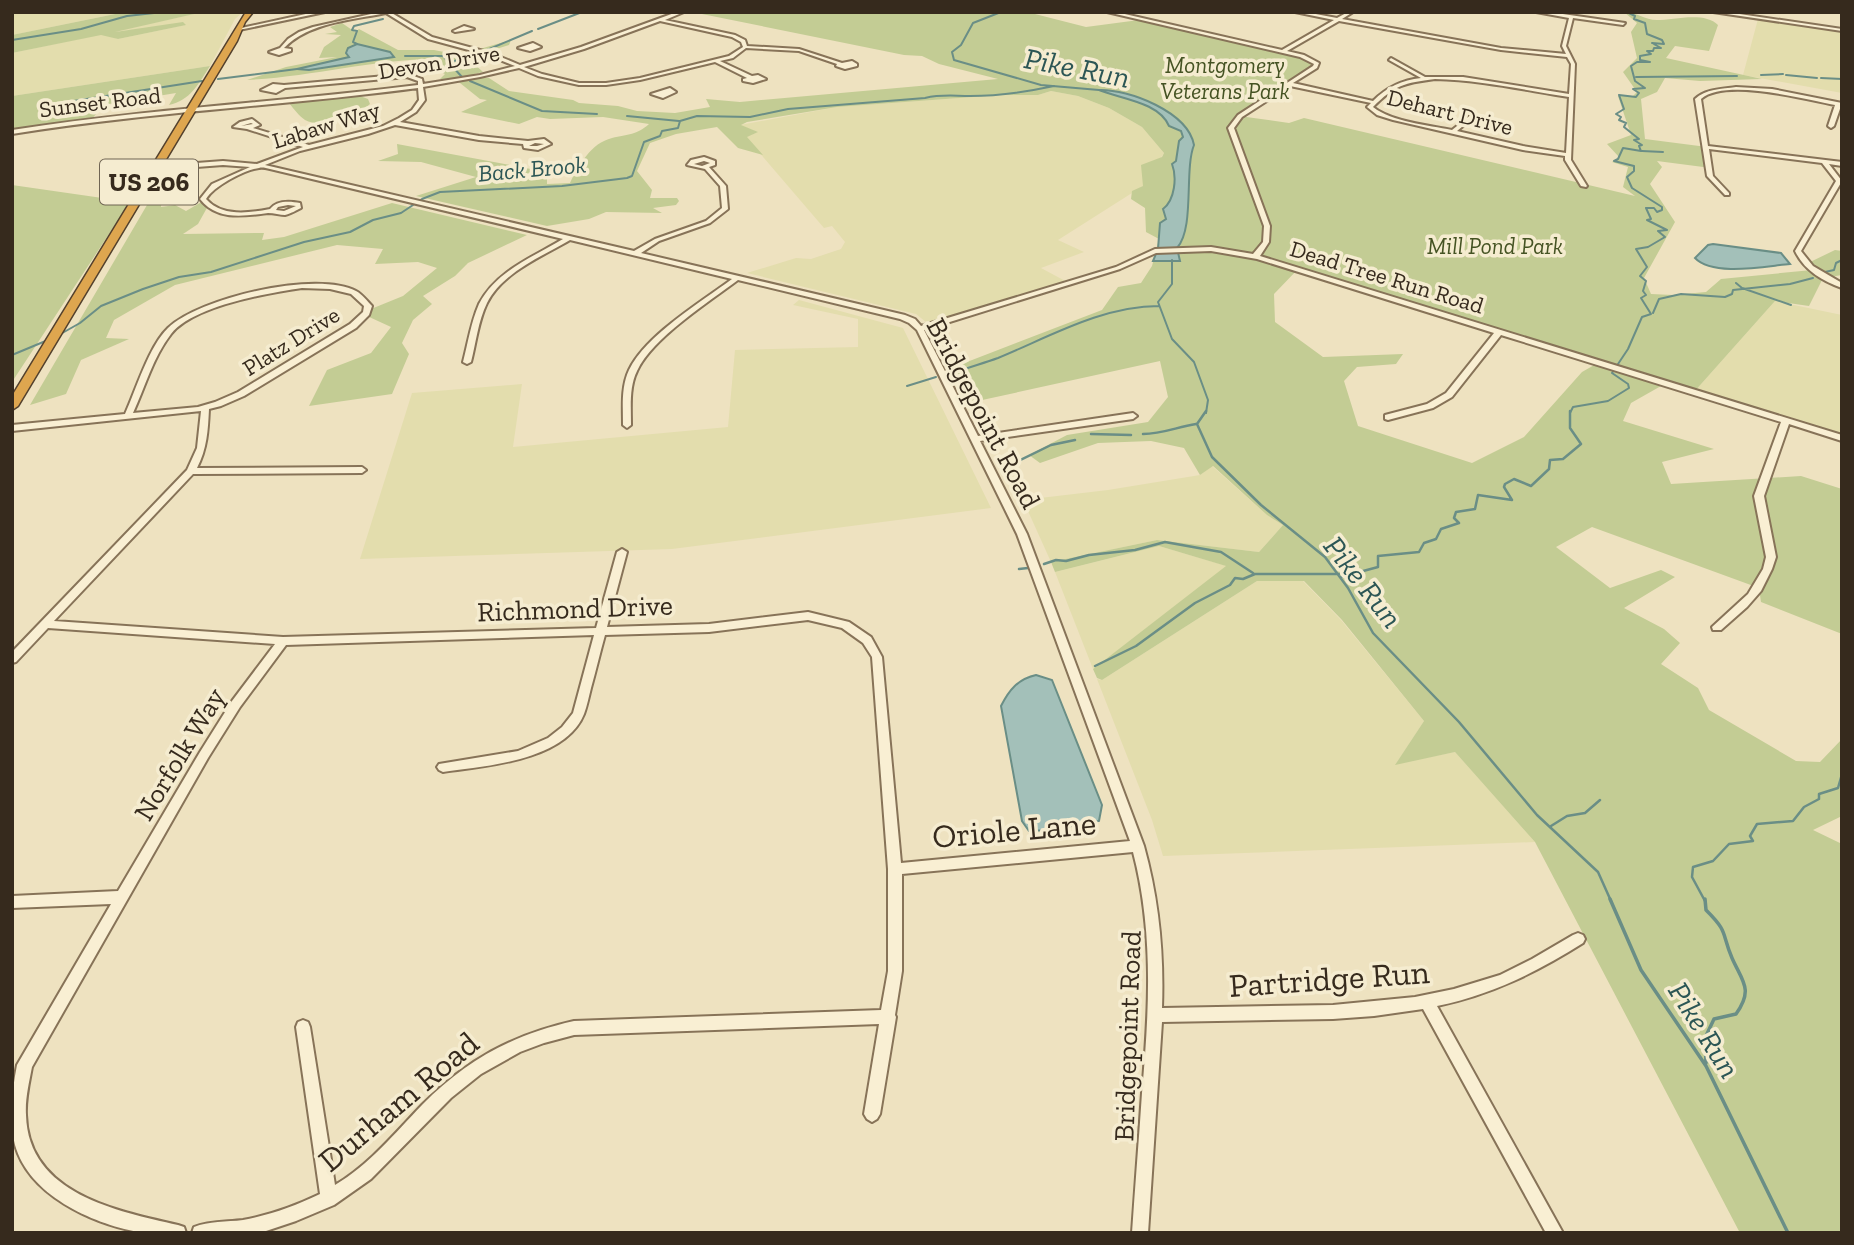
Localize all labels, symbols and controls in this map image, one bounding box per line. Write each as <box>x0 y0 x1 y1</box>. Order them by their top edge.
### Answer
street label: Devon Drive <box>376 39 502 85</box>
water label: Pike Run <box>1021 40 1133 96</box>
park label: Montgomery Veterans Park <box>1160 51 1290 105</box>
street label: Sunset Road <box>38 81 163 123</box>
street label: Dehart Drive <box>1384 83 1516 141</box>
street label: Labaw Way <box>269 95 383 155</box>
water label: Back Brook <box>477 149 588 188</box>
road number: US 206 <box>100 160 198 204</box>
park label: Mill Pond Park <box>1427 232 1563 260</box>
street label: Dead Tree Run Road <box>1287 234 1488 320</box>
street label: Platz Drive <box>237 300 345 382</box>
street label: Bridgepoint Road <box>919 312 1048 514</box>
water label: Pike Run <box>1316 529 1410 635</box>
street label: Richmond Drive <box>477 589 674 628</box>
street label: Norfolk Way <box>127 681 232 827</box>
street label: Oriole Lane <box>931 803 1098 856</box>
street label: Bridgepoint Road <box>1107 930 1148 1142</box>
street label: Partridge Run <box>1227 952 1431 1005</box>
water label: Pike Run <box>1661 975 1747 1085</box>
street label: Durham Road <box>310 1023 486 1180</box>

